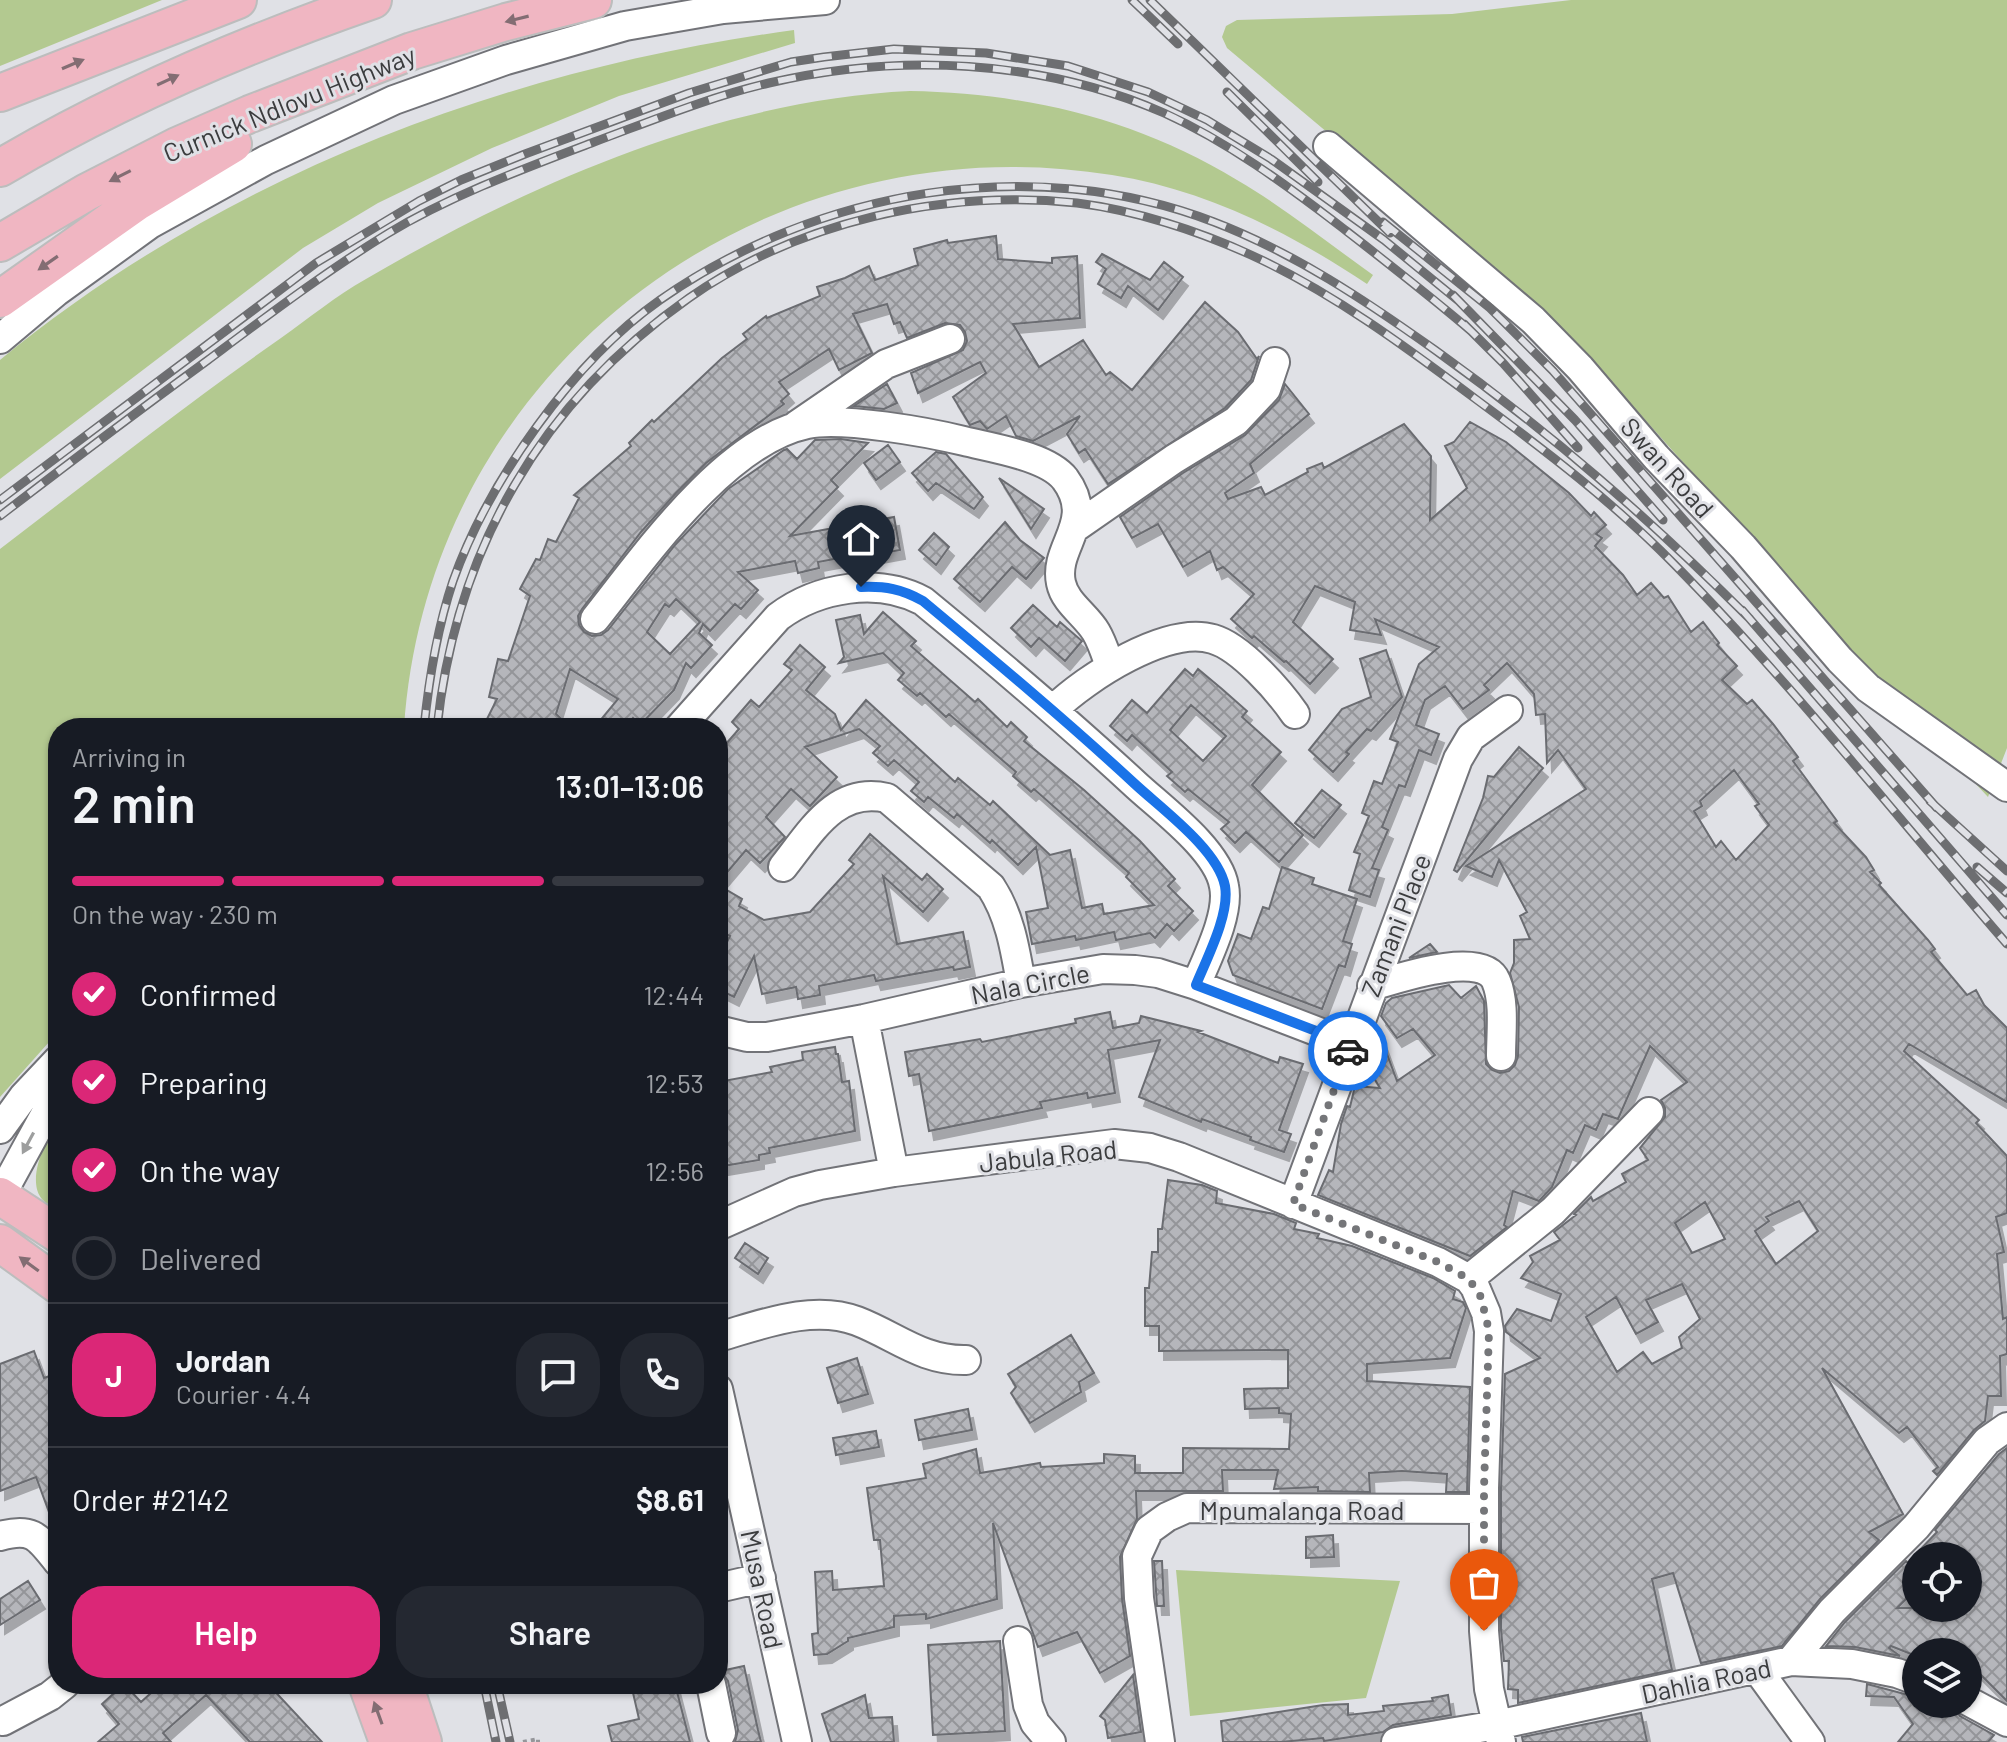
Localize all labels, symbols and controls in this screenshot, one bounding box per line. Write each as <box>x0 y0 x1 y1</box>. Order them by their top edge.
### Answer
one-way arrow <box>505 13 530 25</box>
street label: Curnick Ndlovu Highway <box>158 38 420 168</box>
one-way arrow <box>61 58 85 71</box>
one-way arrow <box>156 73 180 86</box>
one-way arrow <box>108 169 131 182</box>
one-way arrow <box>38 255 59 270</box>
street label: Swan Road <box>1615 411 1721 523</box>
pin <box>827 505 895 587</box>
icon: home <box>839 517 883 561</box>
text: Arriving in <box>72 741 186 772</box>
text: 13:01–13:06 <box>556 768 704 804</box>
text: 2 min <box>72 771 196 833</box>
street label: Zamani Place <box>1354 849 1436 1001</box>
text: On the way · 230 m <box>72 898 278 929</box>
street label: Nala Circle <box>968 956 1092 1010</box>
icon: check <box>72 972 116 1016</box>
text: Confirmed <box>140 976 277 1012</box>
text: 12:44 <box>643 979 704 1010</box>
courier <box>1308 1011 1388 1091</box>
icon: car <box>1326 1029 1370 1073</box>
icon: check <box>72 1060 116 1104</box>
text: Preparing <box>140 1064 267 1100</box>
text: 12:53 <box>645 1067 704 1098</box>
one-way arrow <box>22 1132 36 1154</box>
street label: Jabula Road <box>978 1132 1118 1178</box>
icon: check <box>72 1148 116 1192</box>
text: On the way <box>140 1152 280 1188</box>
text: 12:56 <box>645 1155 704 1186</box>
text: Delivered <box>140 1240 262 1276</box>
one-way arrow <box>19 1256 40 1272</box>
button: chat <box>516 1333 600 1417</box>
button: phone <box>620 1333 704 1417</box>
text: Jordan <box>176 1342 271 1378</box>
text: J <box>105 1357 123 1393</box>
text: Courier · 4.4 <box>176 1378 311 1409</box>
text: Order #2142 <box>72 1481 229 1517</box>
text: $8.61 <box>636 1481 704 1517</box>
street label: Mpumalanga Road <box>1200 1494 1404 1525</box>
street label: Musa Road <box>735 1527 791 1651</box>
map controls <box>1902 1542 1982 1718</box>
button: locate <box>1902 1542 1982 1622</box>
pin <box>1450 1549 1518 1631</box>
icon: bag <box>1462 1561 1506 1605</box>
button: Help <box>72 1586 380 1678</box>
button: Share <box>396 1586 704 1678</box>
button: layers <box>1902 1638 1982 1718</box>
street label: Dahlia Road <box>1638 1651 1774 1709</box>
one-way arrow <box>371 1701 384 1725</box>

